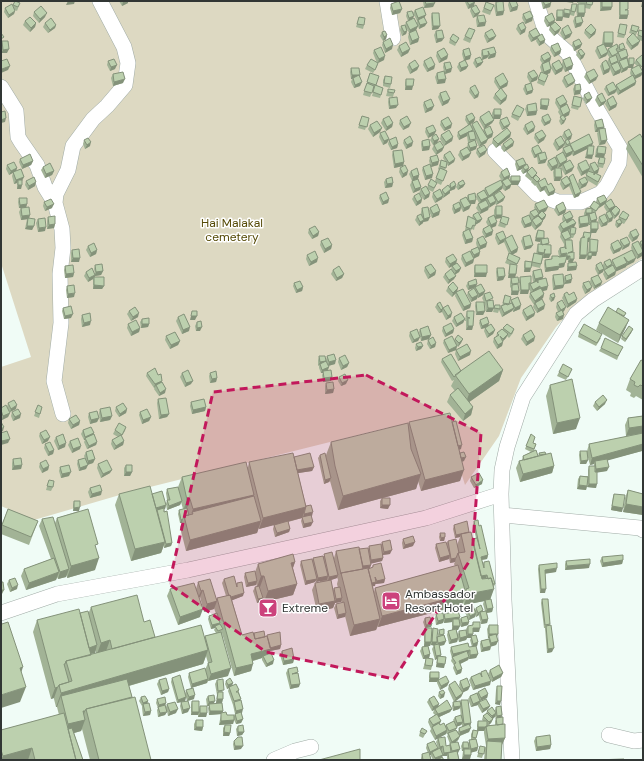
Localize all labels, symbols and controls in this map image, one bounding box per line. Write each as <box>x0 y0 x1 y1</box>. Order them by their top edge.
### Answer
park label: Hai Malakal cemetery <box>201 215 263 245</box>
place label: Ambassador Resort Hotel <box>405 586 476 616</box>
hotel icon: Ambassador Resort Hotel <box>380 590 402 612</box>
bar icon: Extreme <box>257 597 279 619</box>
place label: Extreme <box>282 600 328 616</box>

